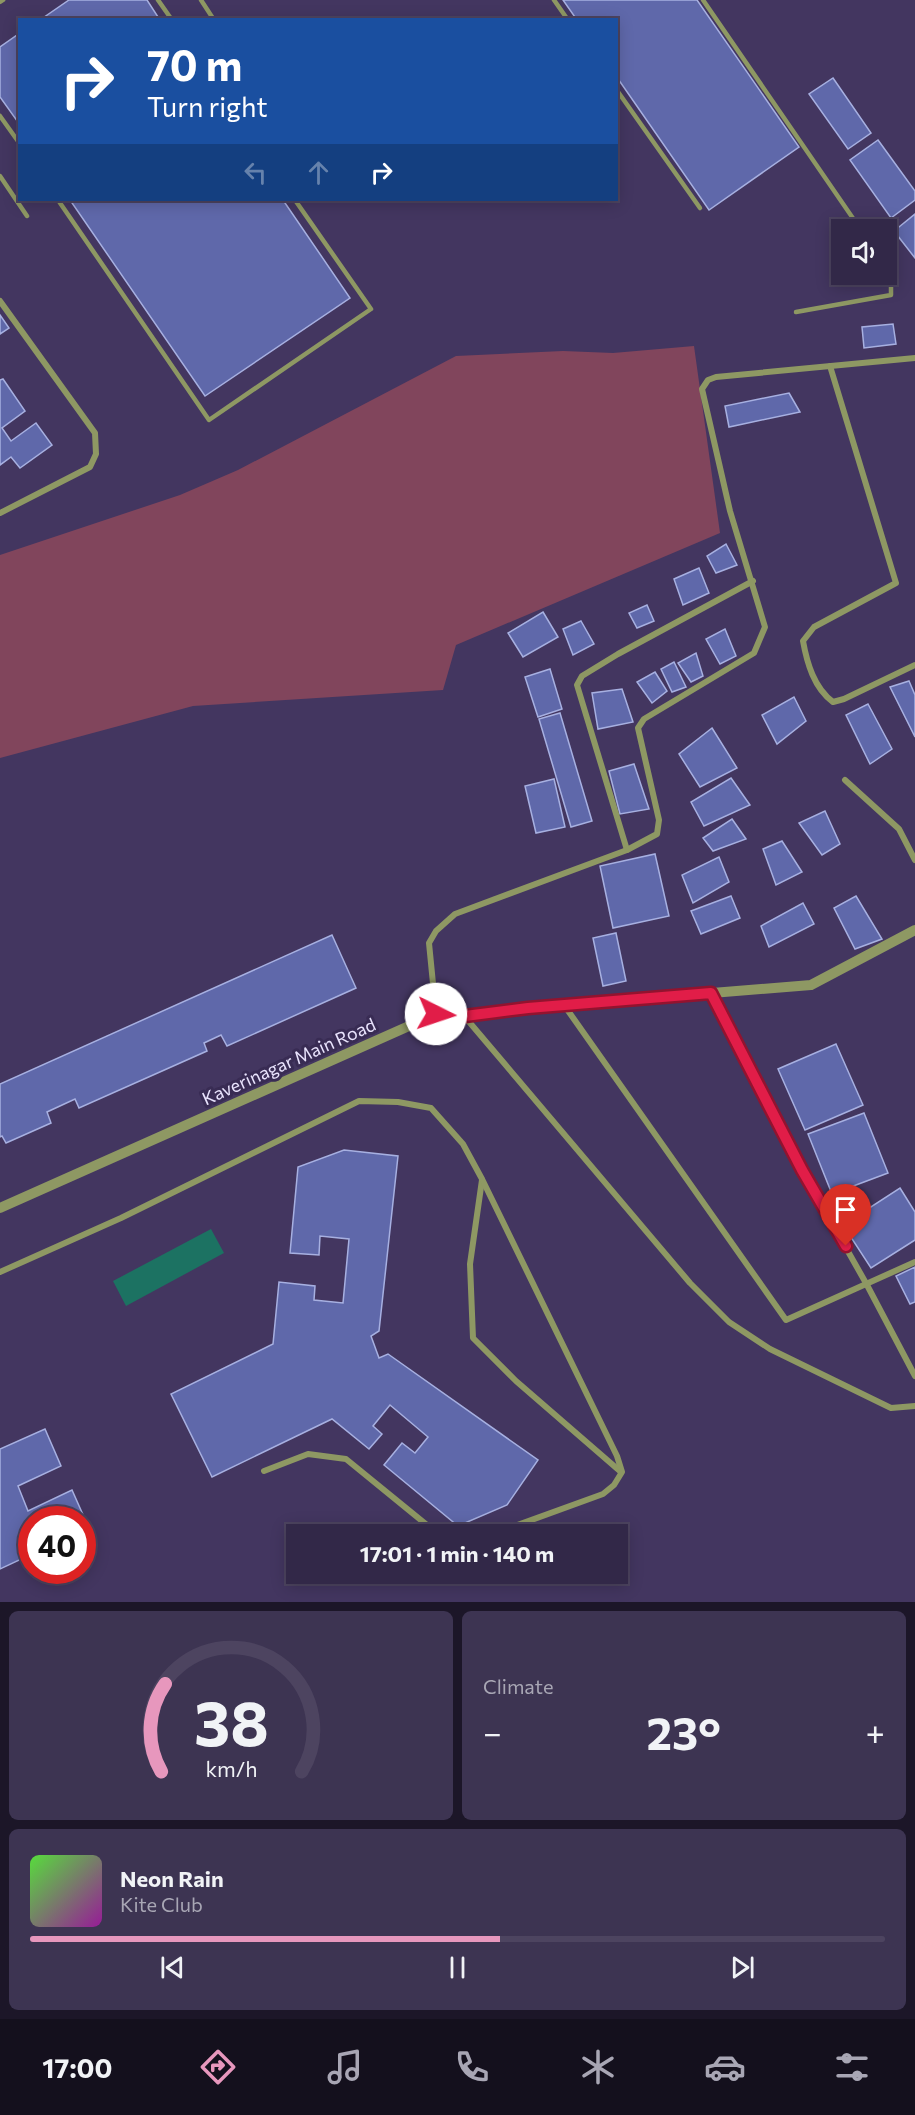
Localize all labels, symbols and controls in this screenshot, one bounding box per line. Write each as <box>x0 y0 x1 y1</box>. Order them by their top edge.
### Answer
text: 70 m <box>147 38 242 90</box>
icon: right <box>48 42 126 120</box>
text: Turn right <box>147 90 267 123</box>
icon: left <box>239 156 272 189</box>
icon: ahead <box>302 156 335 189</box>
icon: right <box>365 156 398 189</box>
map controls <box>831 219 897 285</box>
button: sound <box>831 219 897 285</box>
position arrow <box>404 982 468 1046</box>
street label: Kaverinagar Main Road <box>198 1013 379 1109</box>
pin <box>820 1184 871 1246</box>
icon: arrive <box>829 1193 862 1226</box>
speed limit sign: 40 <box>18 1506 96 1584</box>
text: 17:01 · 1 min · 140 m <box>360 1540 554 1567</box>
text: Climate <box>483 1674 553 1698</box>
text: 38 <box>194 1683 268 1759</box>
text: 23° <box>647 1704 721 1759</box>
text: − <box>483 1711 502 1752</box>
text: + <box>866 1711 885 1752</box>
text: km/h <box>205 1756 257 1782</box>
text: Neon Rain <box>120 1865 224 1892</box>
text: Kite Club <box>120 1892 203 1916</box>
icon: previous <box>156 1951 189 1984</box>
icon: pause <box>441 1951 474 1984</box>
icon: next <box>726 1951 759 1984</box>
icon: directions <box>197 2046 239 2088</box>
icon: music <box>324 2046 366 2088</box>
icon: phone <box>451 2046 493 2088</box>
icon: climate <box>577 2046 619 2088</box>
icon: car <box>704 2046 746 2088</box>
icon: filters <box>831 2046 873 2088</box>
text: 17:00 <box>42 2051 112 2084</box>

